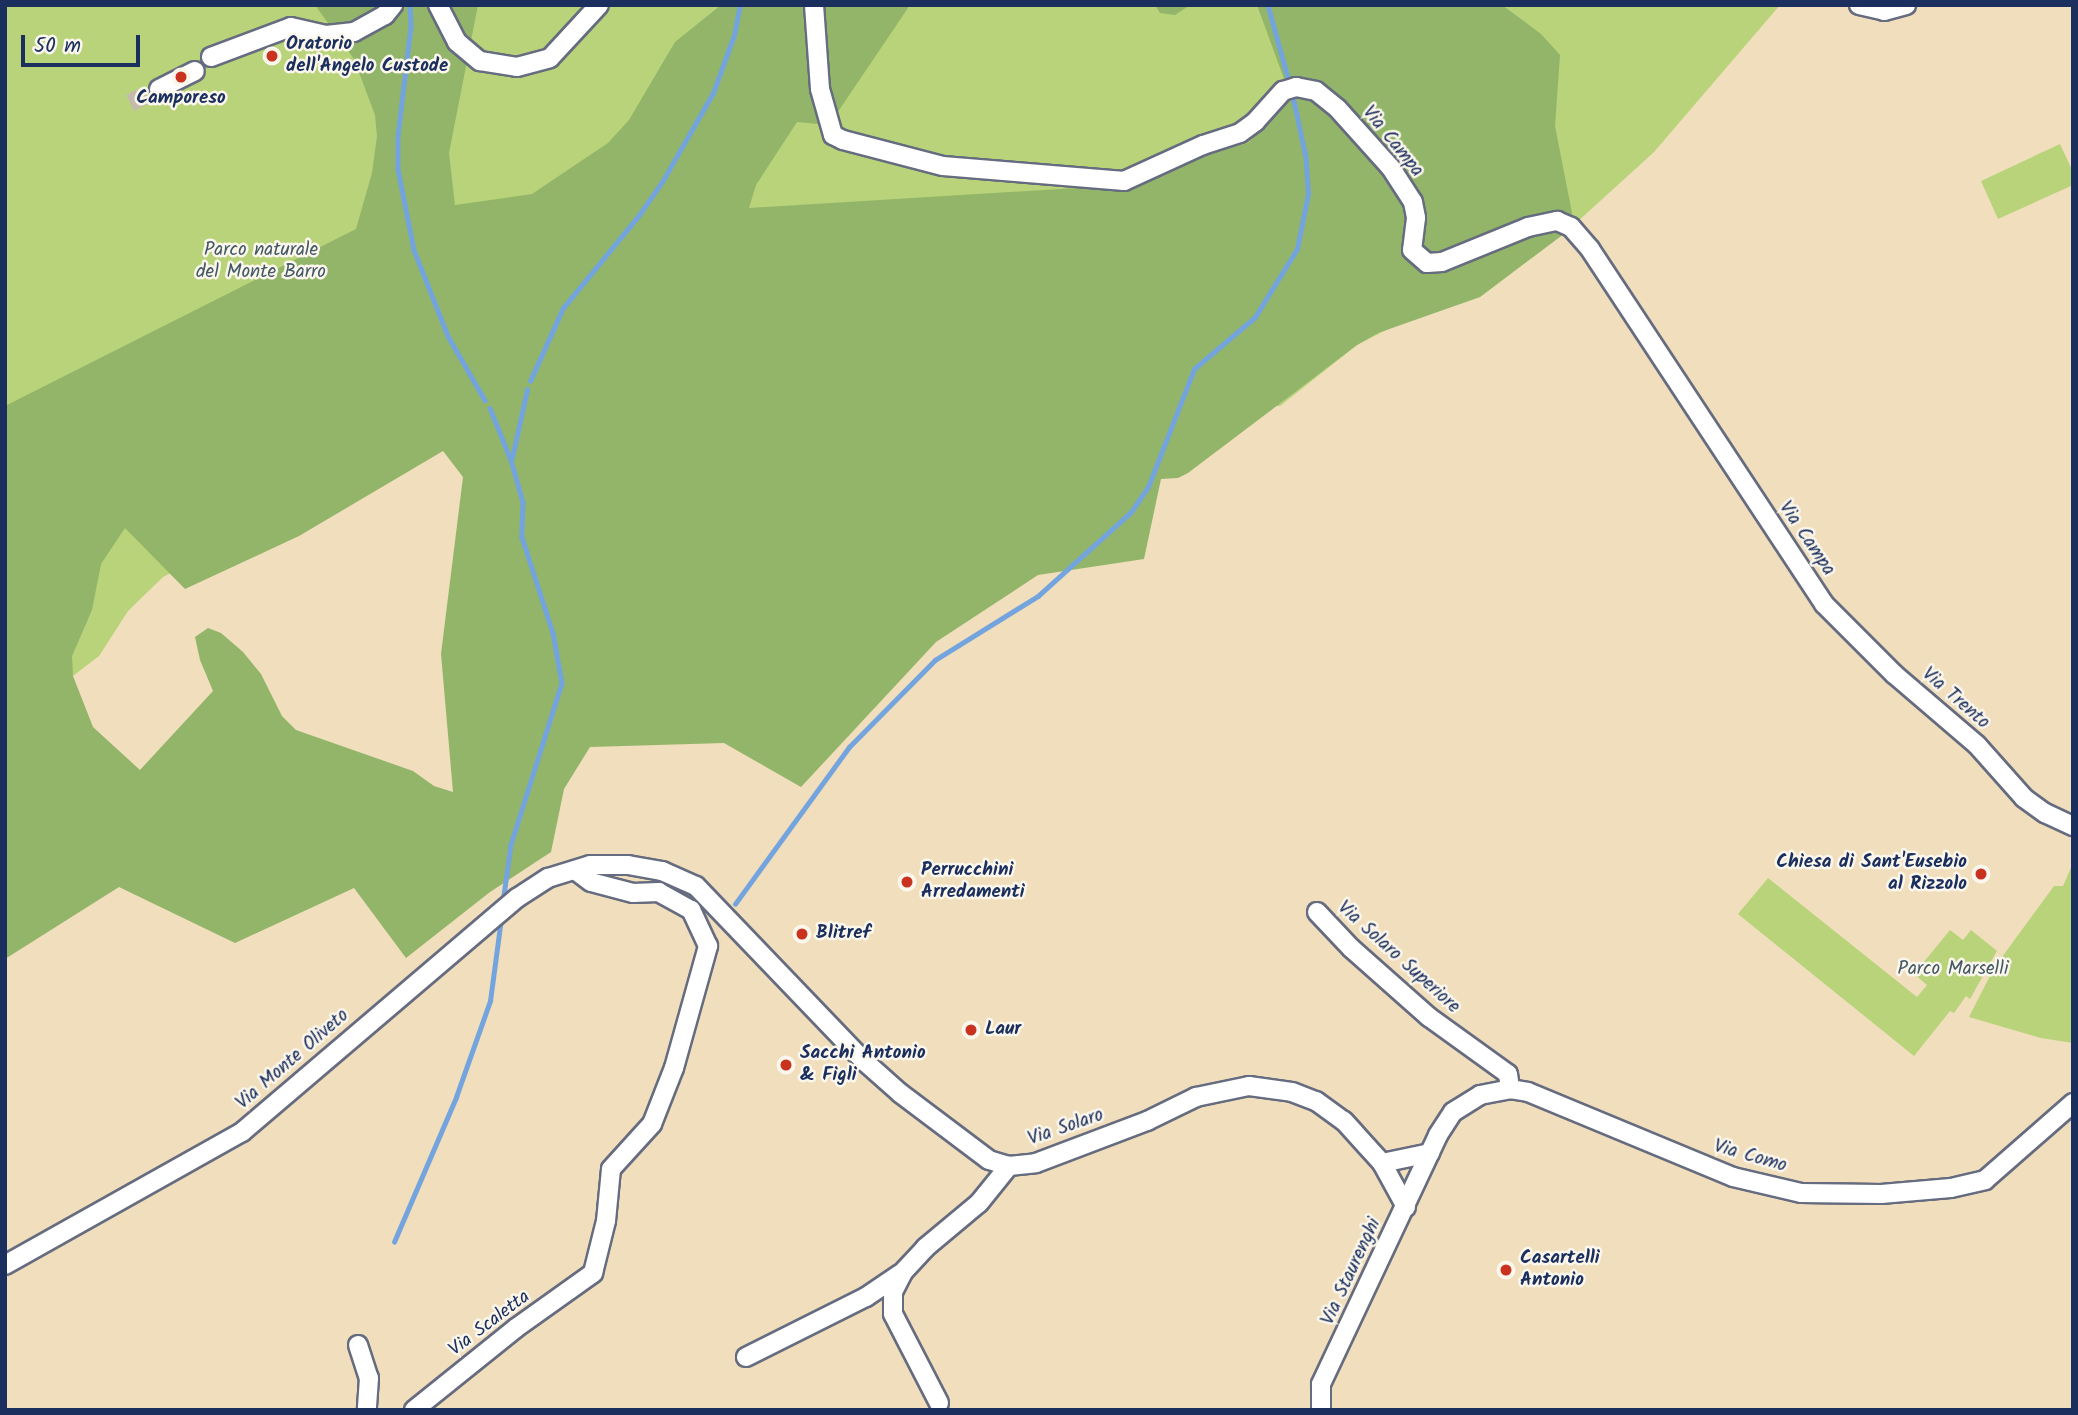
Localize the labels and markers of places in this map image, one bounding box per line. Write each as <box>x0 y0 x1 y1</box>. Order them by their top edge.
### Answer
place label: Oratorio dell'Angelo Custode <box>286 34 448 78</box>
marker: Oratorio dell'Angelo Custode <box>264 48 280 64</box>
marker: Camporeso <box>173 69 189 85</box>
place label: Camporeso <box>136 88 226 110</box>
place label: Chiesa di Sant'Eusebio al Rizzolo <box>1776 852 1967 896</box>
place label: Perrucchini Arredamenti <box>921 860 1025 904</box>
marker: Chiesa di Sant'Eusebio al Rizzolo <box>1973 866 1989 882</box>
marker: Perrucchini Arredamenti <box>899 874 915 890</box>
place label: Blitref <box>816 923 871 945</box>
marker: Blitref <box>794 926 810 942</box>
place label: Laur <box>985 1019 1021 1041</box>
marker: Laur <box>963 1022 979 1038</box>
place label: Sacchi Antonio & Figli <box>800 1043 926 1087</box>
marker: Sacchi Antonio & Figli <box>778 1057 794 1073</box>
place label: Casartelli Antonio <box>1520 1248 1600 1292</box>
marker: Casartelli Antonio <box>1498 1262 1514 1278</box>

